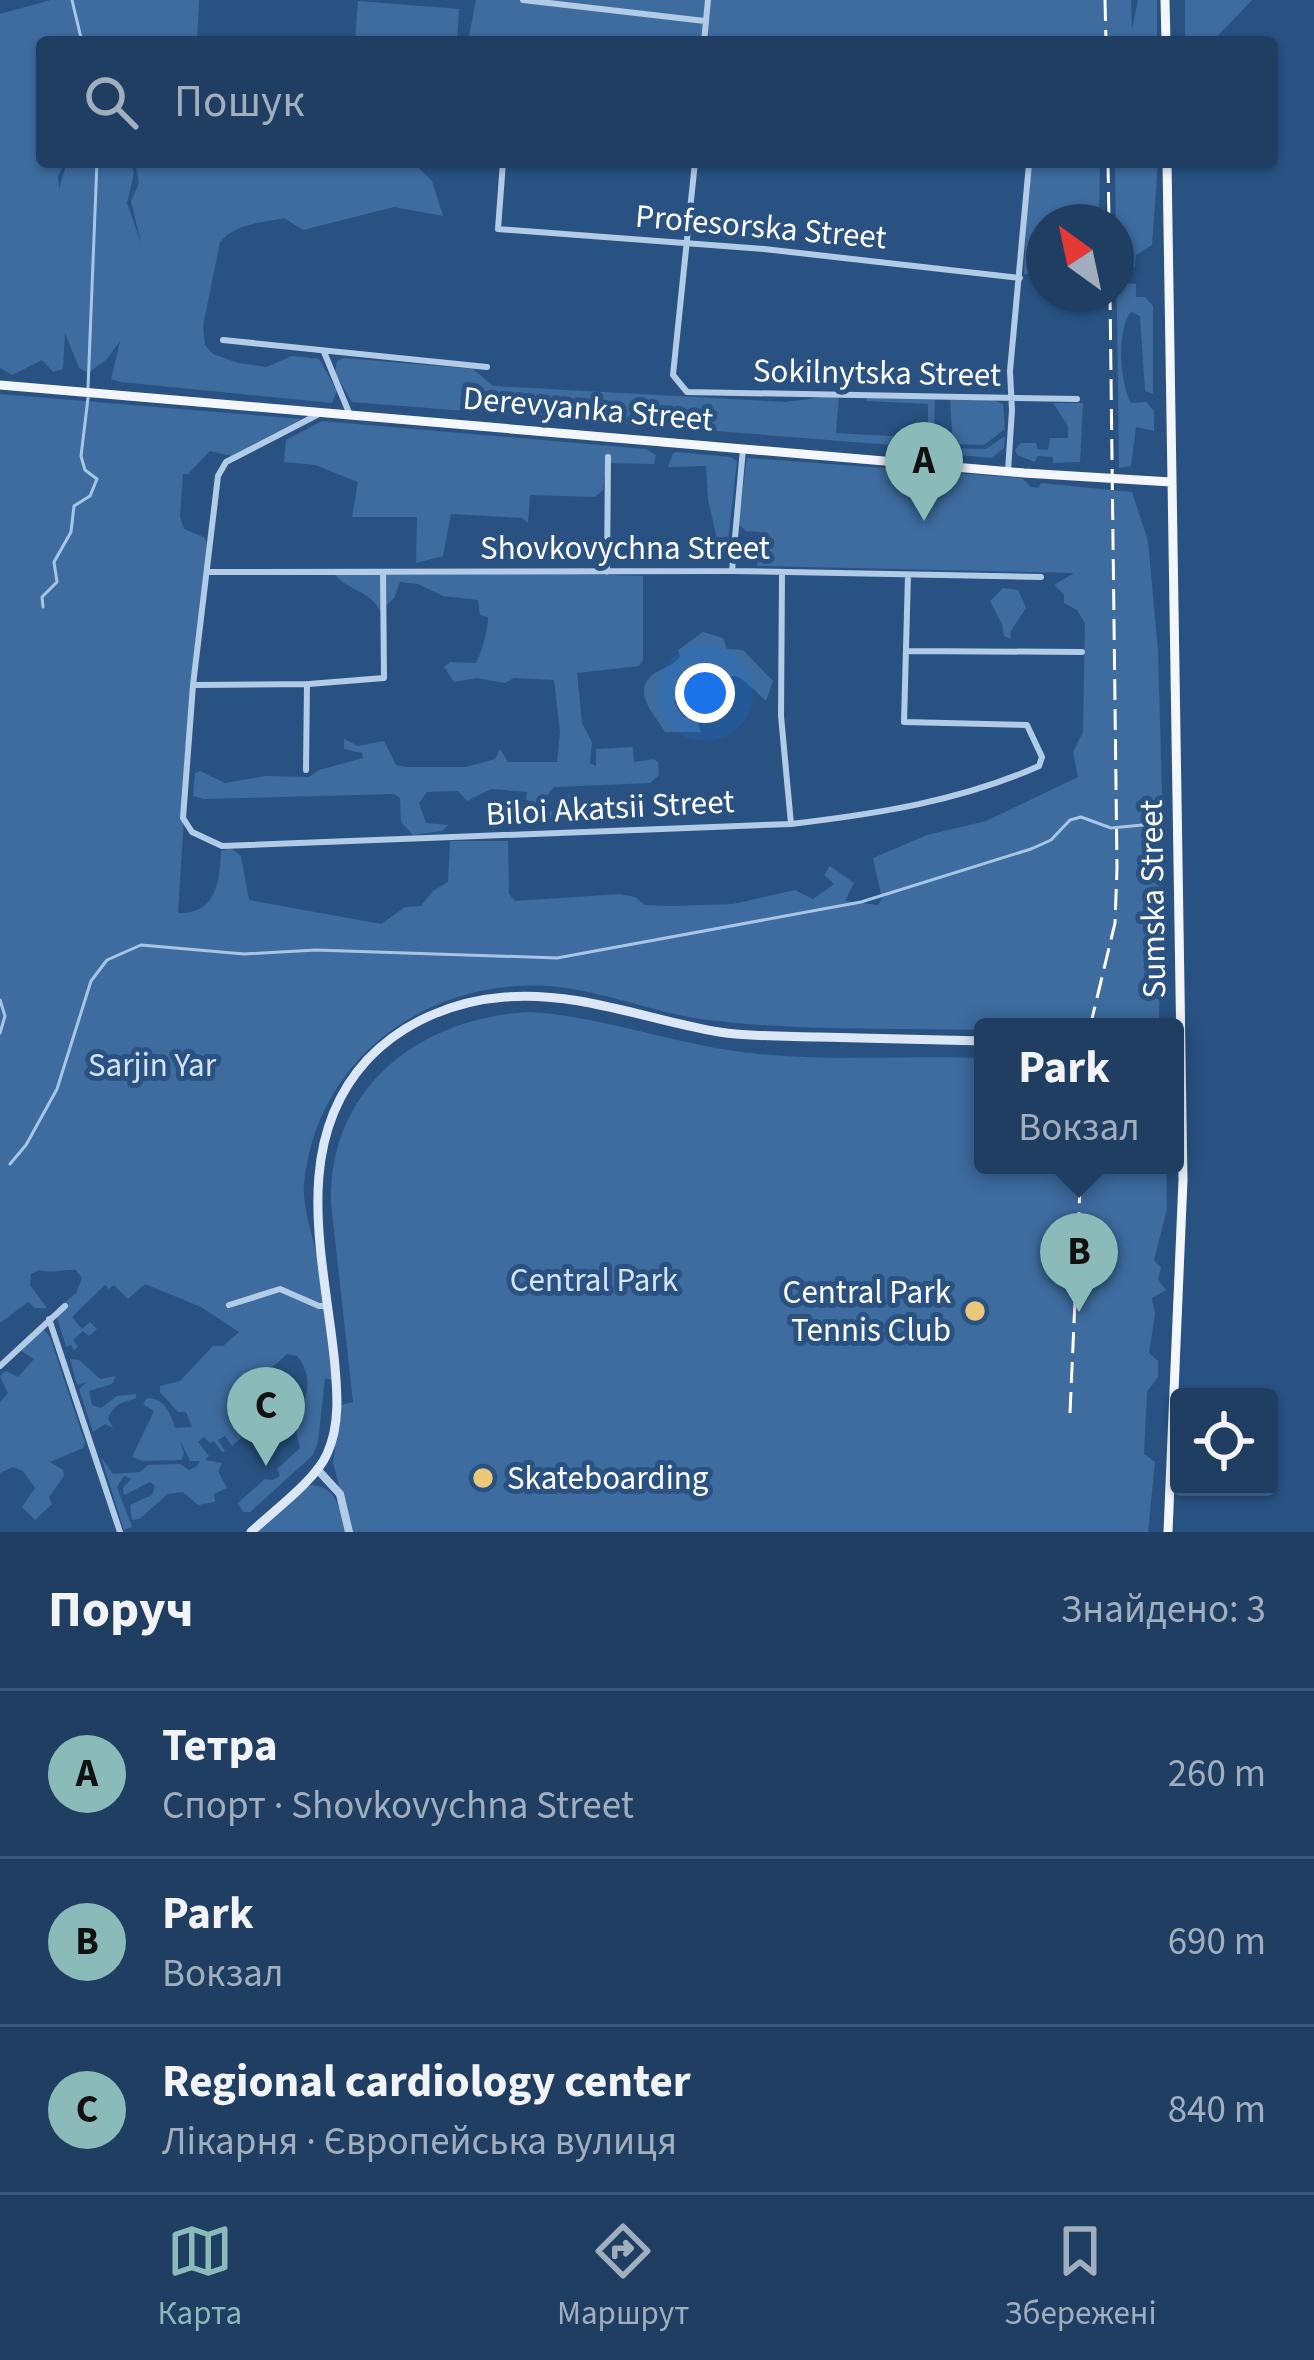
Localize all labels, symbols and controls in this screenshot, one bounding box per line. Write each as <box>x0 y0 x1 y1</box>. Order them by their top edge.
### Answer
search box <box>36 36 1278 168</box>
icon: search <box>78 69 144 135</box>
text: Пошук <box>174 70 304 134</box>
street label: Profesorska Street <box>633 193 889 261</box>
north arrow <box>1026 204 1134 312</box>
street label: Sokilnytska Street <box>752 347 1002 399</box>
street label: Derevyanka Street <box>461 375 715 443</box>
pin: A <box>885 422 963 521</box>
street label: Shovkovychna Street <box>480 525 770 572</box>
your location <box>675 663 735 723</box>
street label: Biloi Akatsii Street <box>485 778 735 838</box>
street label: Sumska Street <box>1128 799 1178 999</box>
popup <box>974 1018 1184 1174</box>
text: Park <box>1018 1036 1110 1100</box>
park label: Sarjin Yar <box>88 1042 217 1089</box>
text: Вокзал <box>1018 1100 1140 1156</box>
pin: B <box>1040 1213 1118 1312</box>
park label: Central Park <box>510 1257 679 1304</box>
place label: Central Park Tennis Club <box>783 1269 952 1354</box>
marker: Central Park Tennis Club <box>962 1298 988 1324</box>
pin: C <box>227 1367 305 1466</box>
map controls <box>1170 1388 1278 1496</box>
button: locate <box>1170 1388 1278 1496</box>
place label: Skateboarding <box>507 1455 709 1502</box>
marker: Skateboarding <box>470 1465 496 1491</box>
text: Поруч <box>48 1574 194 1646</box>
text: Знайдено: 3 <box>1061 1582 1266 1638</box>
text: Тетра <box>162 1714 278 1778</box>
text: A <box>76 1746 98 1802</box>
text: 260 m <box>1168 1746 1266 1802</box>
text: Спорт · Shovkovychna Street <box>162 1778 634 1834</box>
text: Park <box>162 1882 254 1946</box>
text: B <box>75 1914 99 1970</box>
text: 690 m <box>1168 1914 1266 1970</box>
text: Вокзал <box>162 1946 284 2002</box>
text: Regional cardiology center <box>162 2050 691 2114</box>
text: C <box>76 2082 98 2138</box>
text: 840 m <box>1168 2082 1266 2138</box>
text: Лікарня · Європейська вулиця <box>162 2114 677 2170</box>
tab: Карта <box>157 2218 242 2337</box>
tab: Маршрут <box>557 2218 689 2337</box>
tab: Збережені <box>1004 2218 1157 2337</box>

